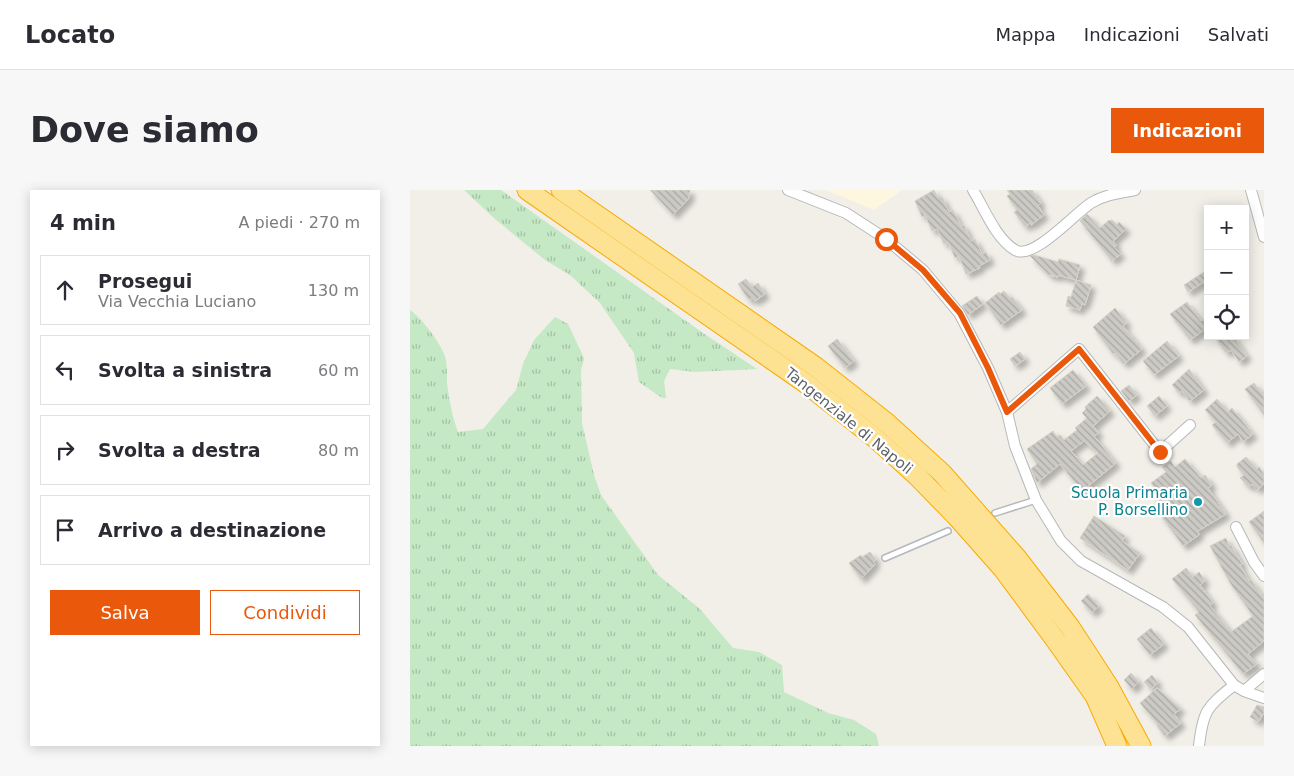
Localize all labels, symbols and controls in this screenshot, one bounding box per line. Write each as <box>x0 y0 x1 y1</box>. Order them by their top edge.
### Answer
text: Locato <box>25 21 115 49</box>
text: Mappa <box>995 24 1056 45</box>
text: Indicazioni <box>1084 24 1180 45</box>
text: Salvati <box>1208 24 1269 45</box>
button: Indicazioni <box>1111 108 1264 153</box>
text: Dove siamo <box>30 110 259 150</box>
map controls <box>1204 205 1249 340</box>
button: + <box>1204 205 1249 250</box>
text: 4 min <box>50 211 116 235</box>
text: A piedi · 270 m <box>238 213 360 232</box>
route start <box>875 228 898 251</box>
button: − <box>1204 250 1249 295</box>
text: Prosegui <box>98 270 192 292</box>
icon: ahead <box>51 276 79 304</box>
text: 130 m <box>308 281 359 300</box>
text: Via Vecchia Luciano <box>98 292 256 311</box>
button: locate <box>1204 295 1249 340</box>
icon: left <box>51 356 79 384</box>
text: Svolta a sinistra <box>98 359 272 381</box>
text: 60 m <box>318 361 359 380</box>
street label: Tangenziale di Napoli <box>781 363 916 478</box>
icon: right <box>51 436 79 464</box>
text: Svolta a destra <box>98 439 261 461</box>
text: 80 m <box>318 441 359 460</box>
route end <box>1149 441 1172 464</box>
place label: Scuola Primaria P. Borsellino <box>1071 484 1188 519</box>
marker: Scuola Primaria P. Borsellino <box>1192 496 1204 508</box>
icon: arrive <box>51 516 79 544</box>
text: Arrivo a destinazione <box>98 519 326 541</box>
button: Salva <box>50 590 200 635</box>
button: Condividi <box>210 590 360 635</box>

